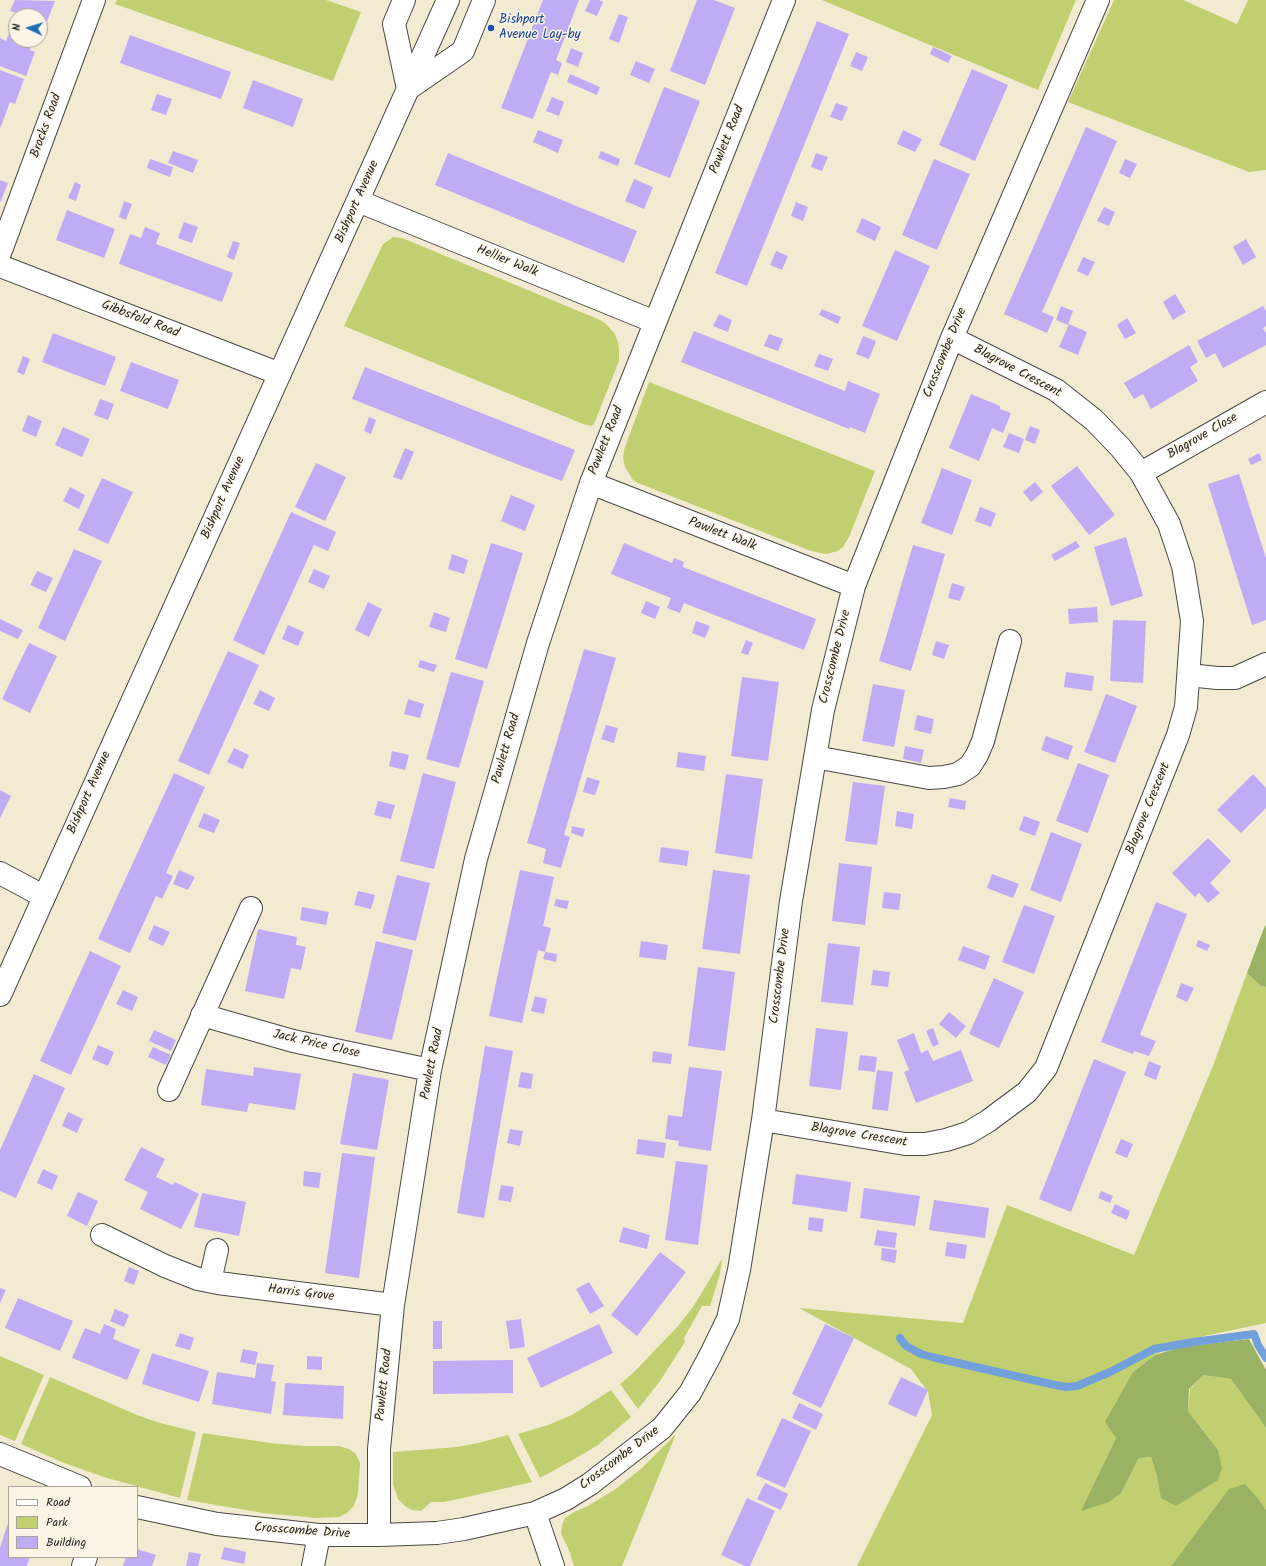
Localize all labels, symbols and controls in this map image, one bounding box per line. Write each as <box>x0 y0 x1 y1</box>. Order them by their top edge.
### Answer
north arrow <box>8 8 48 48</box>
place label: Bishport Avenue Lay-by <box>499 13 581 44</box>
text: N <box>8 23 26 31</box>
marker: Bishport Avenue Lay-by <box>486 23 496 33</box>
street label: Brocks Road <box>28 92 66 160</box>
street label: Pawlett Road <box>707 104 749 176</box>
street label: Bishport Avenue <box>333 158 383 246</box>
street label: Hellier Walk <box>474 243 540 281</box>
street label: Gibbsfold Road <box>99 298 181 342</box>
street label: Crosscombe Drive <box>921 306 971 400</box>
street label: Blagrove Crescent <box>970 342 1064 402</box>
street label: Pawlett Road <box>586 405 628 477</box>
street label: Blagrove Close <box>1165 411 1241 463</box>
street label: Bishport Avenue <box>199 454 249 542</box>
street label: Pawlett Walk <box>686 515 758 555</box>
street label: Crosscombe Drive <box>817 608 855 706</box>
street label: Pawlett Road <box>490 712 524 786</box>
street label: Bishport Avenue <box>65 749 115 837</box>
street label: Blagrove Crescent <box>1123 761 1175 857</box>
street label: Crosscombe Drive <box>767 927 795 1025</box>
street label: Jack Price Close <box>271 1027 361 1063</box>
street label: Pawlett Road <box>418 1027 448 1101</box>
street label: Blagrove Crescent <box>810 1121 908 1151</box>
street label: Harris Grove <box>267 1282 335 1306</box>
street label: Pawlett Road <box>373 1348 397 1422</box>
street label: Crosscombe Drive <box>577 1424 663 1494</box>
legend <box>8 1486 138 1558</box>
text: Road <box>46 1493 70 1512</box>
text: Park <box>46 1513 68 1532</box>
street label: Crosscombe Drive <box>254 1521 350 1543</box>
text: Building <box>46 1533 86 1552</box>

